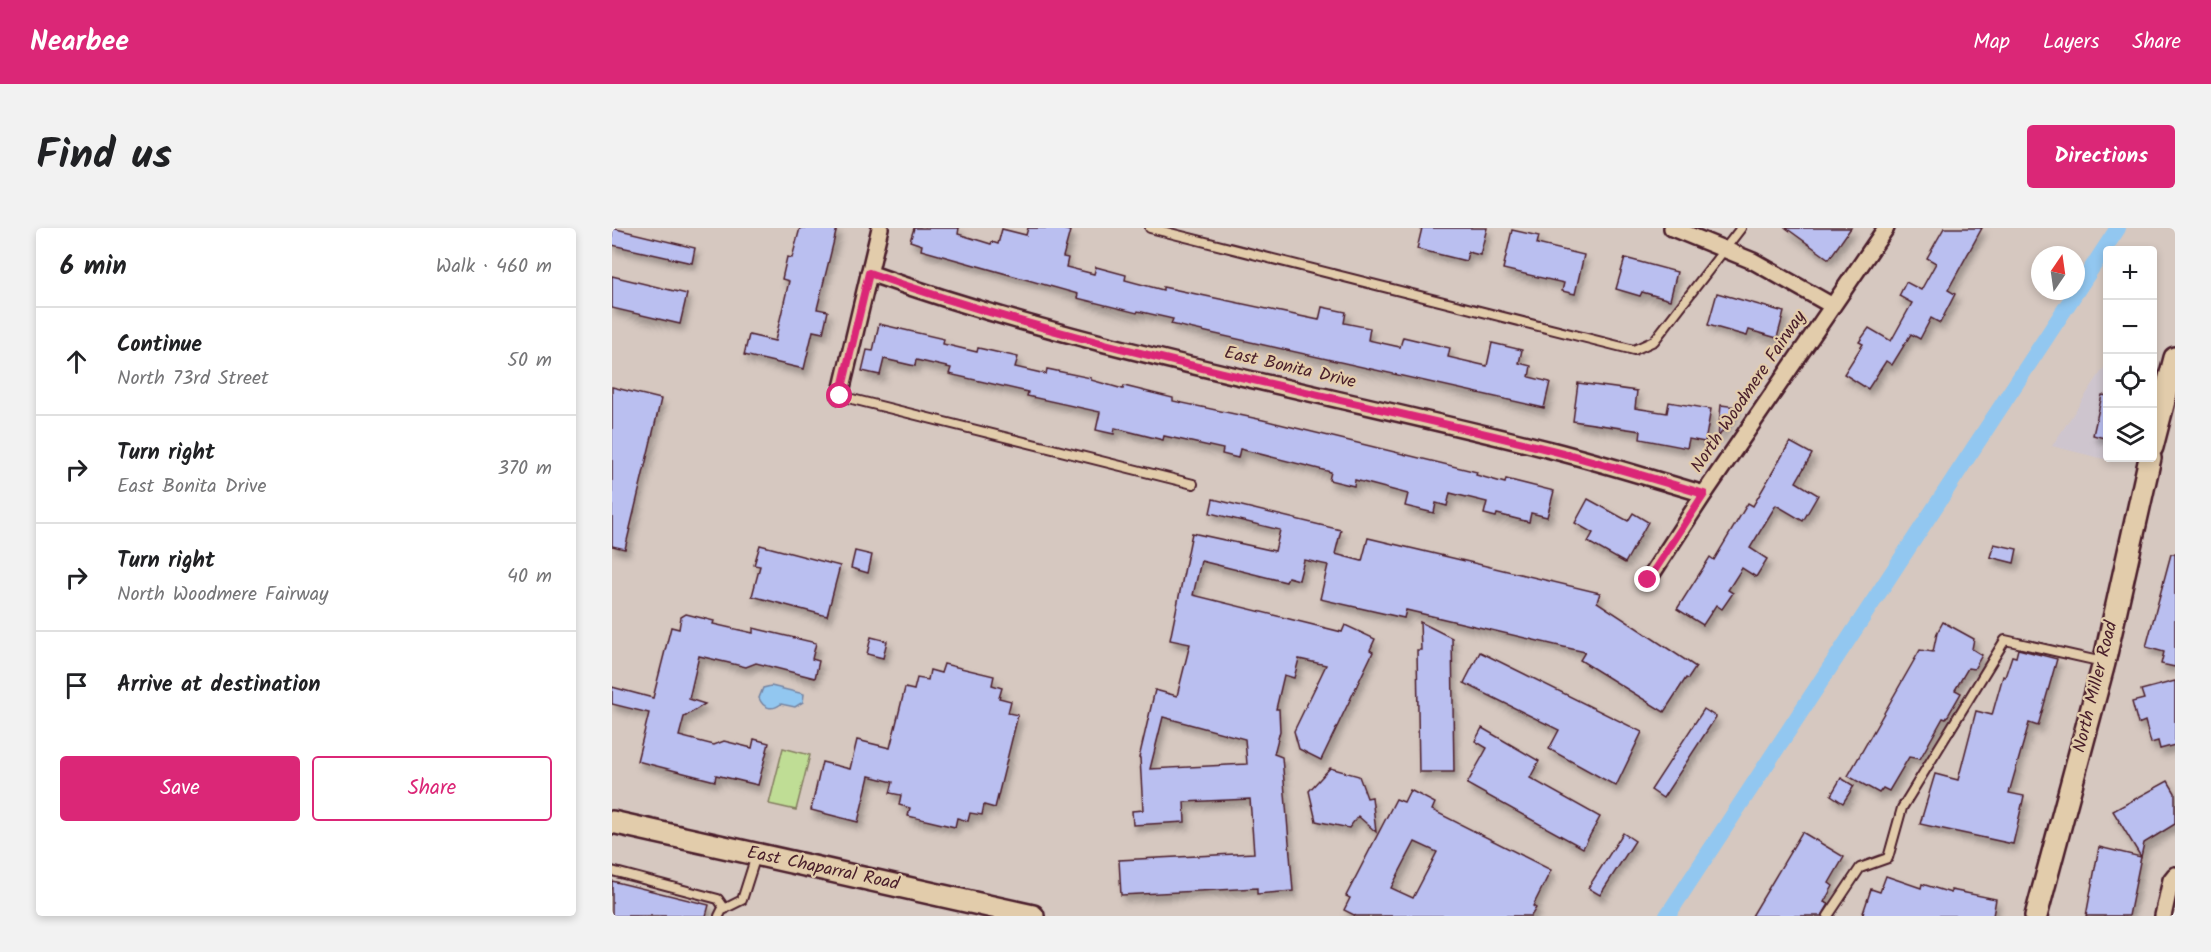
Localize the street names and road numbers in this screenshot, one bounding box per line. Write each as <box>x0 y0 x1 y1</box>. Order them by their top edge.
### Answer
street label: North Woodmere Fairway <box>1684 305 1815 479</box>
street label: East Bonita Drive <box>1221 339 1359 397</box>
street label: North Miller Road <box>2066 617 2127 756</box>
street label: East Chaparral Road <box>744 839 903 899</box>

